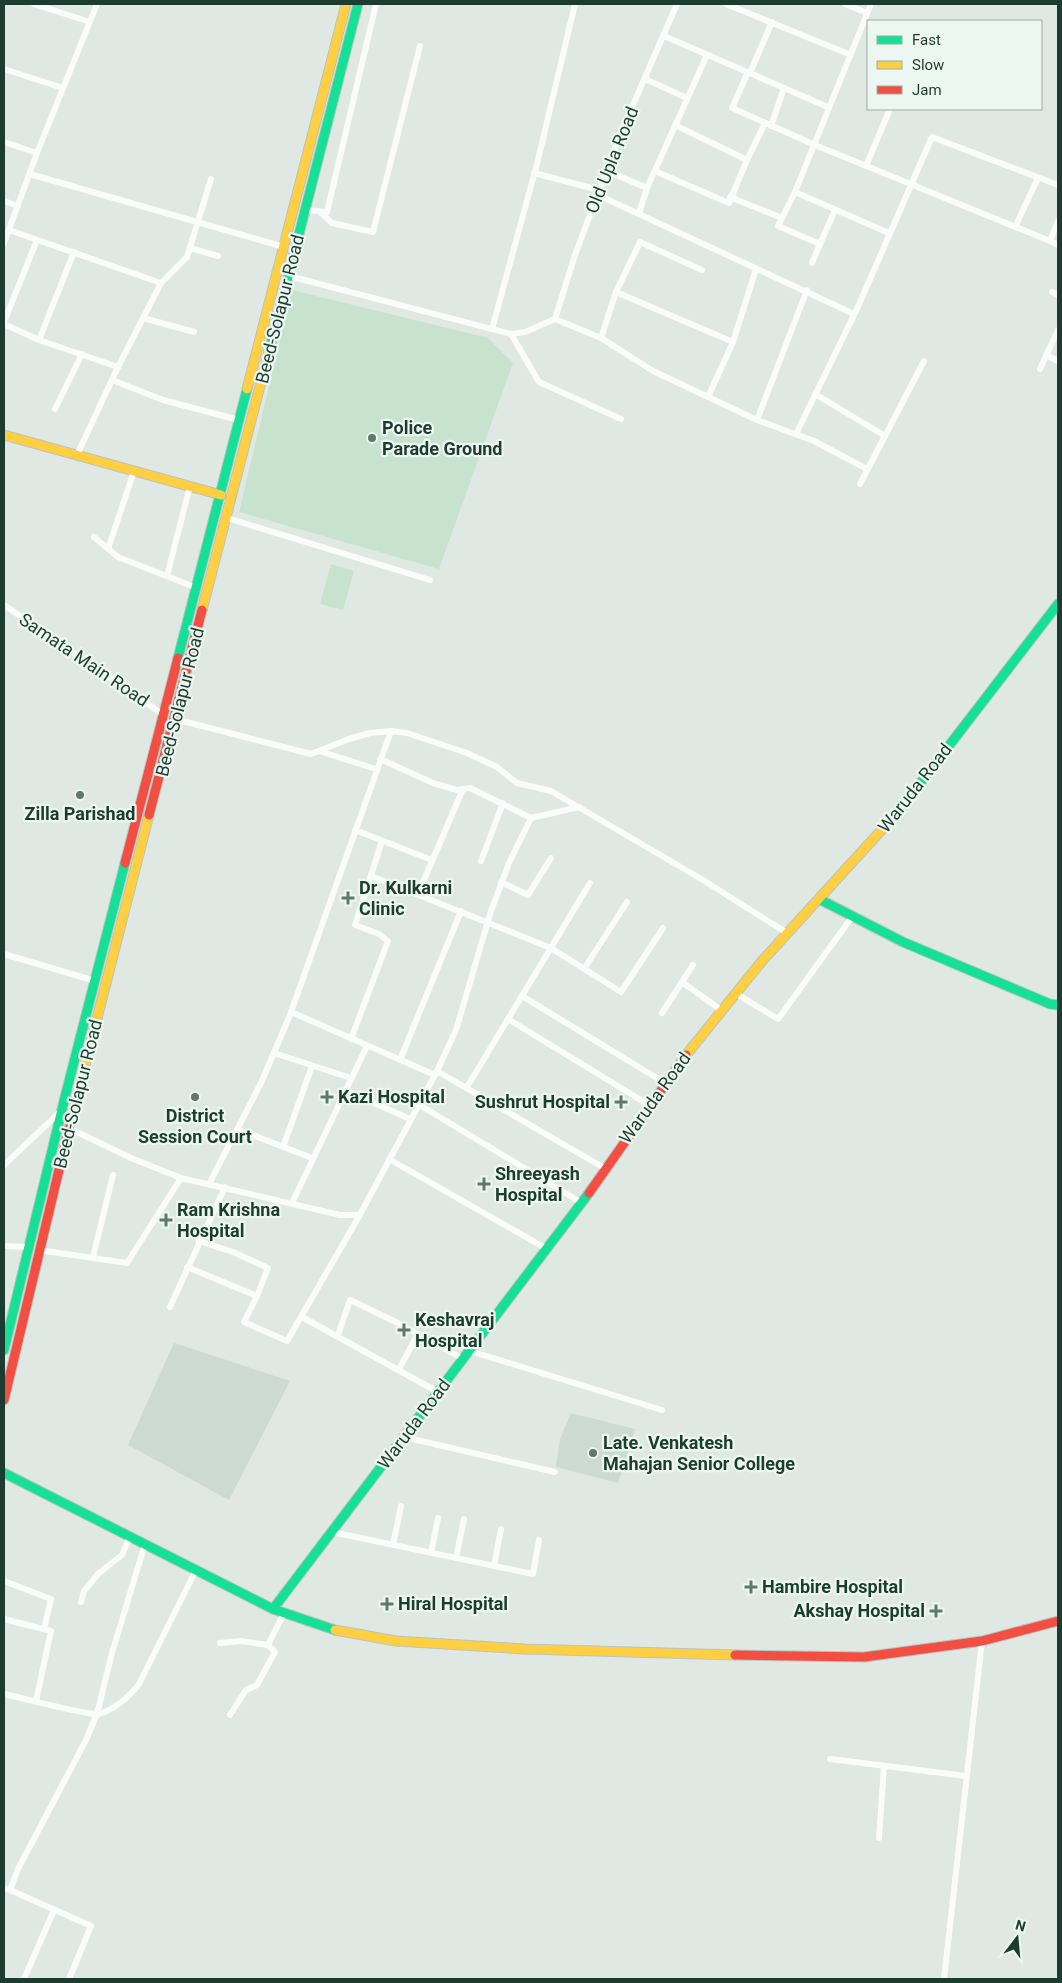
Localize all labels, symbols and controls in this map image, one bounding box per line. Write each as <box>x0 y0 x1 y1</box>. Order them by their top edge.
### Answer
legend <box>867 20 1042 110</box>
text: Fast <box>912 31 941 49</box>
text: Slow <box>912 56 944 74</box>
text: Jam <box>912 81 942 99</box>
street label: Old Upla Road <box>581 103 642 216</box>
street label: Beed-Solapur Road <box>251 232 308 385</box>
place label: Police Parade Ground <box>382 417 502 459</box>
marker: Police Parade Ground <box>366 432 378 444</box>
street label: Samata Main Road <box>15 608 153 711</box>
street label: Beed-Solapur Road <box>151 625 208 778</box>
street label: Waruda Road <box>873 739 956 836</box>
marker: Zilla Parishad <box>74 789 86 801</box>
place label: Zilla Parishad <box>25 803 135 824</box>
place label: Dr. Kulkarni Clinic <box>359 877 452 919</box>
marker: Dr. Kulkarni Clinic <box>341 891 355 905</box>
street label: Beed-Solapur Road <box>49 1017 106 1170</box>
street label: Waruda Road <box>615 1048 695 1147</box>
place label: Kazi Hospital <box>338 1086 445 1107</box>
marker: Kazi Hospital <box>320 1090 334 1104</box>
marker: District Session Court <box>189 1091 201 1103</box>
place label: Sushrut Hospital <box>475 1091 610 1112</box>
marker: Sushrut Hospital <box>614 1095 628 1109</box>
place label: District Session Court <box>138 1105 252 1147</box>
place label: Shreeyash Hospital <box>495 1163 580 1205</box>
marker: Shreeyash Hospital <box>477 1177 491 1191</box>
place label: Ram Krishna Hospital <box>177 1199 280 1241</box>
marker: Ram Krishna Hospital <box>159 1213 173 1227</box>
place label: Keshavraj Hospital <box>415 1309 495 1351</box>
marker: Keshavraj Hospital <box>397 1323 411 1337</box>
street label: Waruda Road <box>373 1375 454 1473</box>
place label: Late. Venkatesh Mahajan Senior College <box>603 1432 795 1474</box>
marker: Late. Venkatesh Mahajan Senior College <box>587 1447 599 1459</box>
place label: Hambire Hospital <box>762 1576 903 1597</box>
marker: Hambire Hospital <box>744 1580 758 1594</box>
place label: Hiral Hospital <box>398 1593 508 1614</box>
marker: Hiral Hospital <box>380 1597 394 1611</box>
place label: Akshay Hospital <box>793 1600 925 1621</box>
marker: Akshay Hospital <box>929 1604 943 1618</box>
north arrow <box>992 1913 1042 1963</box>
text: N <box>1014 1916 1028 1935</box>

